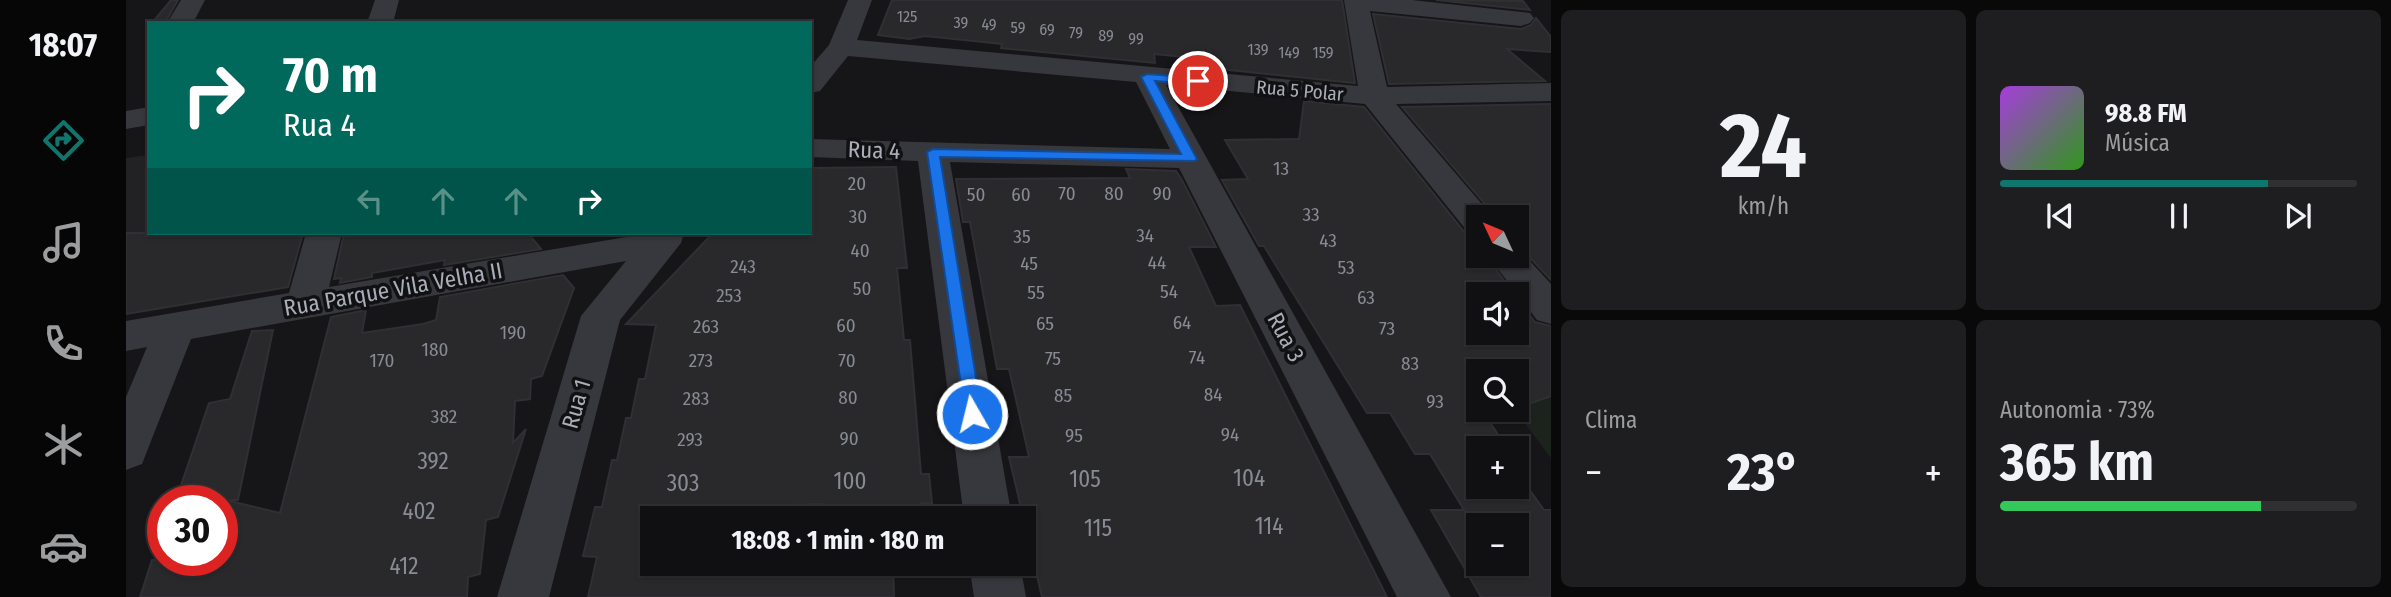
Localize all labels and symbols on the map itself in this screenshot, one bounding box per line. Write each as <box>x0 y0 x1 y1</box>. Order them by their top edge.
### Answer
house number: 125 <box>897 7 917 26</box>
house number: 39 <box>954 13 969 32</box>
house number: 49 <box>981 15 997 34</box>
house number: 59 <box>1011 18 1026 37</box>
house number: 69 <box>1039 20 1055 39</box>
house number: 79 <box>1069 23 1083 42</box>
house number: 89 <box>1098 26 1114 45</box>
house number: 99 <box>1128 29 1144 48</box>
house number: 139 <box>1247 40 1269 59</box>
house number: 149 <box>1278 43 1300 62</box>
house number: 159 <box>1312 43 1334 62</box>
pin <box>1168 51 1228 111</box>
street label: Rua 5 Polar <box>1255 75 1345 106</box>
street label: Rua 4 <box>847 135 901 165</box>
house number: 13 <box>1273 157 1289 180</box>
house number: 20 <box>848 172 866 195</box>
house number: 70 <box>1058 182 1076 205</box>
house number: 80 <box>1104 182 1124 205</box>
house number: 90 <box>1152 182 1172 205</box>
house number: 50 <box>967 183 985 206</box>
house number: 60 <box>1011 183 1031 206</box>
house number: 33 <box>1302 203 1320 226</box>
house number: 30 <box>849 205 867 228</box>
north arrow <box>1466 205 1530 268</box>
house number: 34 <box>1136 224 1154 247</box>
house number: 35 <box>1013 225 1031 248</box>
house number: 43 <box>1319 229 1337 252</box>
house number: 40 <box>850 239 870 262</box>
house number: 44 <box>1148 251 1166 274</box>
house number: 45 <box>1020 252 1038 275</box>
house number: 243 <box>730 255 756 278</box>
street label: Rua Parque Vila Velha II <box>282 256 504 322</box>
house number: 53 <box>1337 256 1355 279</box>
house number: 50 <box>853 277 871 300</box>
house number: 54 <box>1160 280 1178 303</box>
house number: 55 <box>1027 281 1045 304</box>
house number: 253 <box>716 284 742 307</box>
house number: 63 <box>1357 286 1375 309</box>
street label: Rua 3 <box>1262 308 1310 366</box>
house number: 64 <box>1173 311 1191 334</box>
house number: 65 <box>1036 312 1054 335</box>
house number: 60 <box>836 314 856 337</box>
house number: 263 <box>693 315 719 338</box>
house number: 73 <box>1379 317 1395 340</box>
house number: 190 <box>500 321 526 344</box>
house number: 180 <box>422 338 448 361</box>
house number: 74 <box>1189 346 1205 369</box>
house number: 75 <box>1045 347 1061 370</box>
house number: 170 <box>370 349 394 372</box>
house number: 273 <box>689 349 713 372</box>
house number: 70 <box>838 349 856 372</box>
house number: 83 <box>1401 352 1419 375</box>
street label: Rua 1 <box>556 376 596 432</box>
position arrow <box>935 377 1009 451</box>
house number: 84 <box>1204 383 1222 406</box>
house number: 85 <box>1054 384 1072 407</box>
house number: 80 <box>838 386 858 409</box>
house number: 283 <box>683 387 709 410</box>
house number: 93 <box>1426 390 1444 413</box>
house number: 382 <box>431 405 457 428</box>
house number: 94 <box>1221 423 1239 446</box>
house number: 95 <box>1065 424 1083 447</box>
house number: 90 <box>839 427 859 450</box>
house number: 293 <box>677 428 703 451</box>
house number: 392 <box>417 447 449 475</box>
house number: 104 <box>1233 464 1265 492</box>
house number: 105 <box>1069 465 1101 493</box>
house number: 100 <box>834 467 866 495</box>
house number: 303 <box>667 469 699 497</box>
speed limit sign: 30 <box>147 485 238 576</box>
house number: 402 <box>402 497 436 525</box>
house number: 114 <box>1255 512 1283 540</box>
house number: 115 <box>1084 514 1112 542</box>
house number: 412 <box>389 552 419 580</box>

